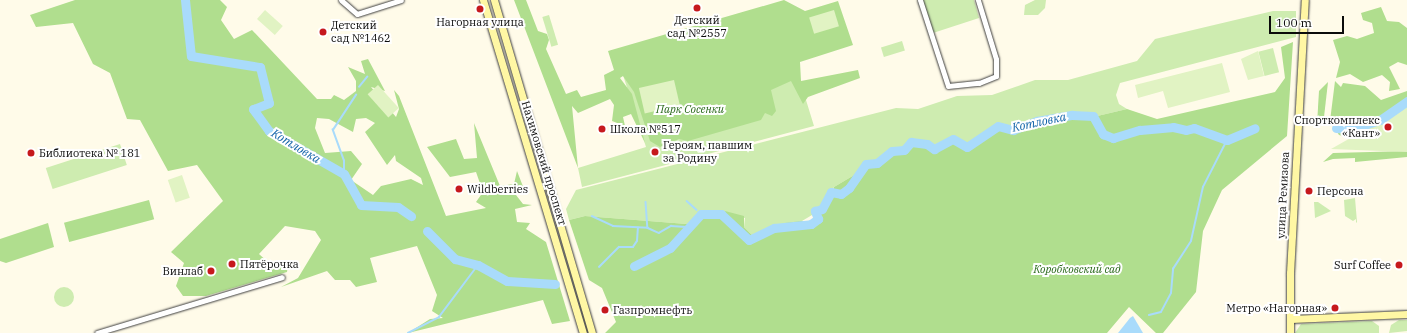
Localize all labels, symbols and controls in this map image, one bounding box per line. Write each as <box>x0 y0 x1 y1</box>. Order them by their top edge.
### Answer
marker: Детский сад №2557 <box>692 3 702 13</box>
marker: Нагорная улица <box>475 4 485 14</box>
scale bar <box>1271 8 1346 34</box>
place label: Детский сад №2557 <box>667 14 727 40</box>
place label: Нагорная улица <box>436 15 524 29</box>
text: 100 m <box>1276 15 1312 30</box>
place label: Детский сад №1462 <box>331 19 391 45</box>
marker: Детский сад №1462 <box>318 27 328 37</box>
street label: Нахимовский проспект <box>519 99 569 227</box>
park label: Парк Сосенки <box>656 102 724 116</box>
water label: Котловка <box>1011 109 1067 135</box>
place label: Спорткомплекс «Кант» <box>1294 114 1380 140</box>
place label: Школа №517 <box>610 122 681 136</box>
marker: Спорткомплекс «Кант» <box>1383 122 1393 132</box>
marker: Школа №517 <box>597 124 607 134</box>
water label: Котловка <box>269 126 323 166</box>
place label: Героям, павшим за Родину <box>663 139 752 165</box>
place label: Библиотека № 181 <box>39 146 140 160</box>
marker: Героям, павшим за Родину <box>650 147 660 157</box>
marker: Библиотека № 181 <box>26 148 36 158</box>
street label: улица Ремизова <box>1274 151 1292 239</box>
place label: Wildberries <box>467 182 528 196</box>
marker: Wildberries <box>454 184 464 194</box>
place label: Персона <box>1317 184 1363 198</box>
marker: Персона <box>1304 186 1314 196</box>
place label: Пятёрочка <box>240 257 299 271</box>
place label: Surf Coffee <box>1334 258 1391 272</box>
marker: Пятёрочка <box>227 259 237 269</box>
marker: Surf Coffee <box>1394 260 1404 270</box>
park label: Коробковский сад <box>1033 262 1121 276</box>
place label: Винлаб <box>162 264 203 278</box>
marker: Винлаб <box>206 266 216 276</box>
place label: Метро «Нагорная» <box>1226 301 1327 315</box>
place label: Газпромнефть <box>613 303 692 317</box>
marker: Метро «Нагорная» <box>1330 303 1340 313</box>
marker: Газпромнефть <box>600 305 610 315</box>

